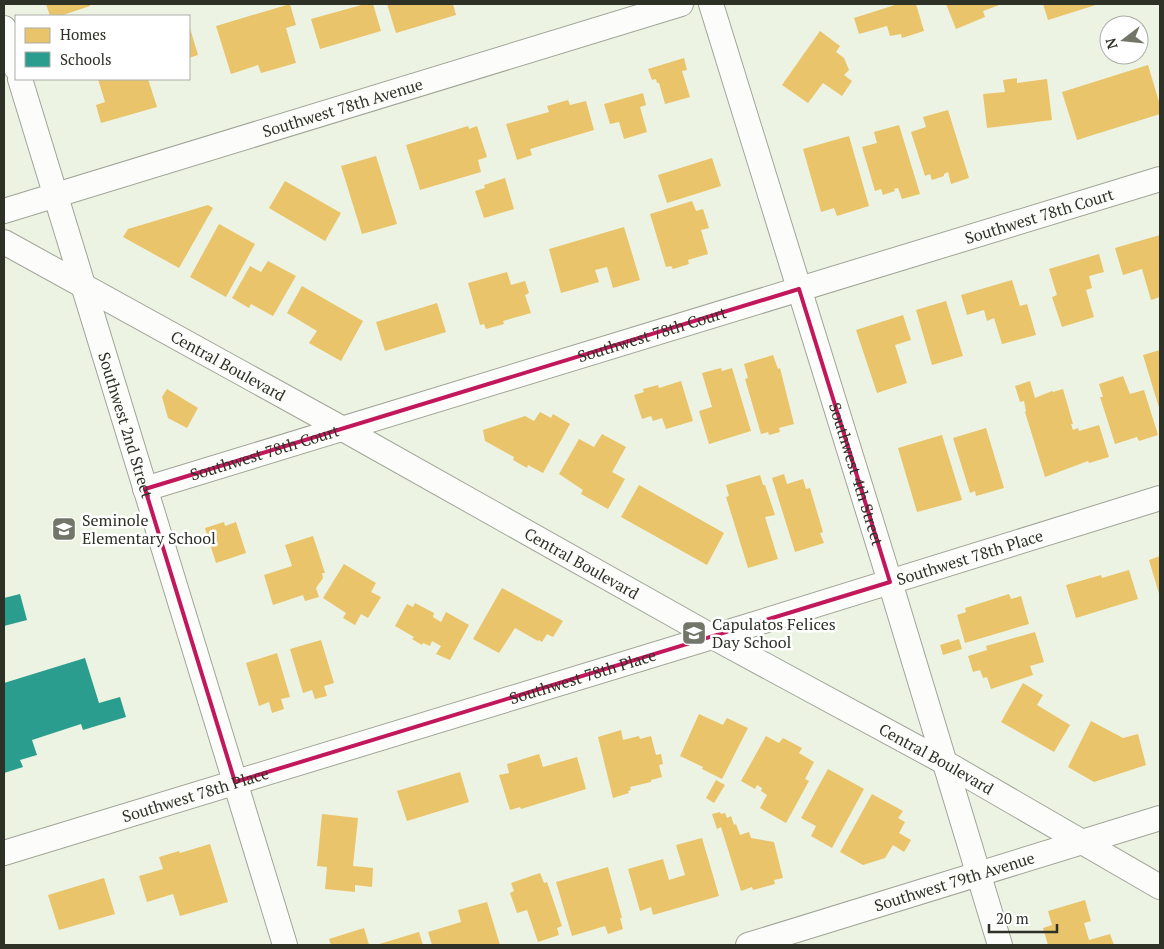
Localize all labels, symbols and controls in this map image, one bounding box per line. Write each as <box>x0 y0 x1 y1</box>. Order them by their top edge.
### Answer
legend <box>15 15 190 80</box>
north arrow <box>1099 15 1149 65</box>
text: Homes <box>60 24 106 44</box>
text: N <box>1100 36 1122 51</box>
text: Schools <box>60 49 111 69</box>
street label: Southwest 78th Avenue <box>260 73 425 142</box>
street label: Southwest 78th Court <box>962 183 1116 249</box>
street label: Southwest 78th Court <box>575 301 729 367</box>
street label: Central Boulevard <box>167 325 290 406</box>
street label: Southwest 2nd Street <box>93 349 159 501</box>
street label: Southwest 4th Street <box>824 400 889 548</box>
street label: Southwest 78th Court <box>187 419 342 486</box>
place label: Seminole Elementary School <box>82 509 216 549</box>
school or university icon: Seminole Elementary School <box>51 516 77 542</box>
street label: Central Boulevard <box>520 522 643 604</box>
street label: Southwest 78th Place <box>894 524 1046 590</box>
place label: Capulatos Felices Day School <box>712 613 836 653</box>
school or university icon: Capulatos Felices Day School <box>681 620 707 646</box>
street label: Southwest 78th Place <box>507 644 659 709</box>
street label: Central Boulevard <box>875 718 998 800</box>
street label: Southwest 78th Place <box>119 762 271 827</box>
street label: Southwest 79th Avenue <box>872 846 1037 916</box>
scale bar <box>989 902 1056 934</box>
text: 20 m <box>996 908 1029 928</box>

